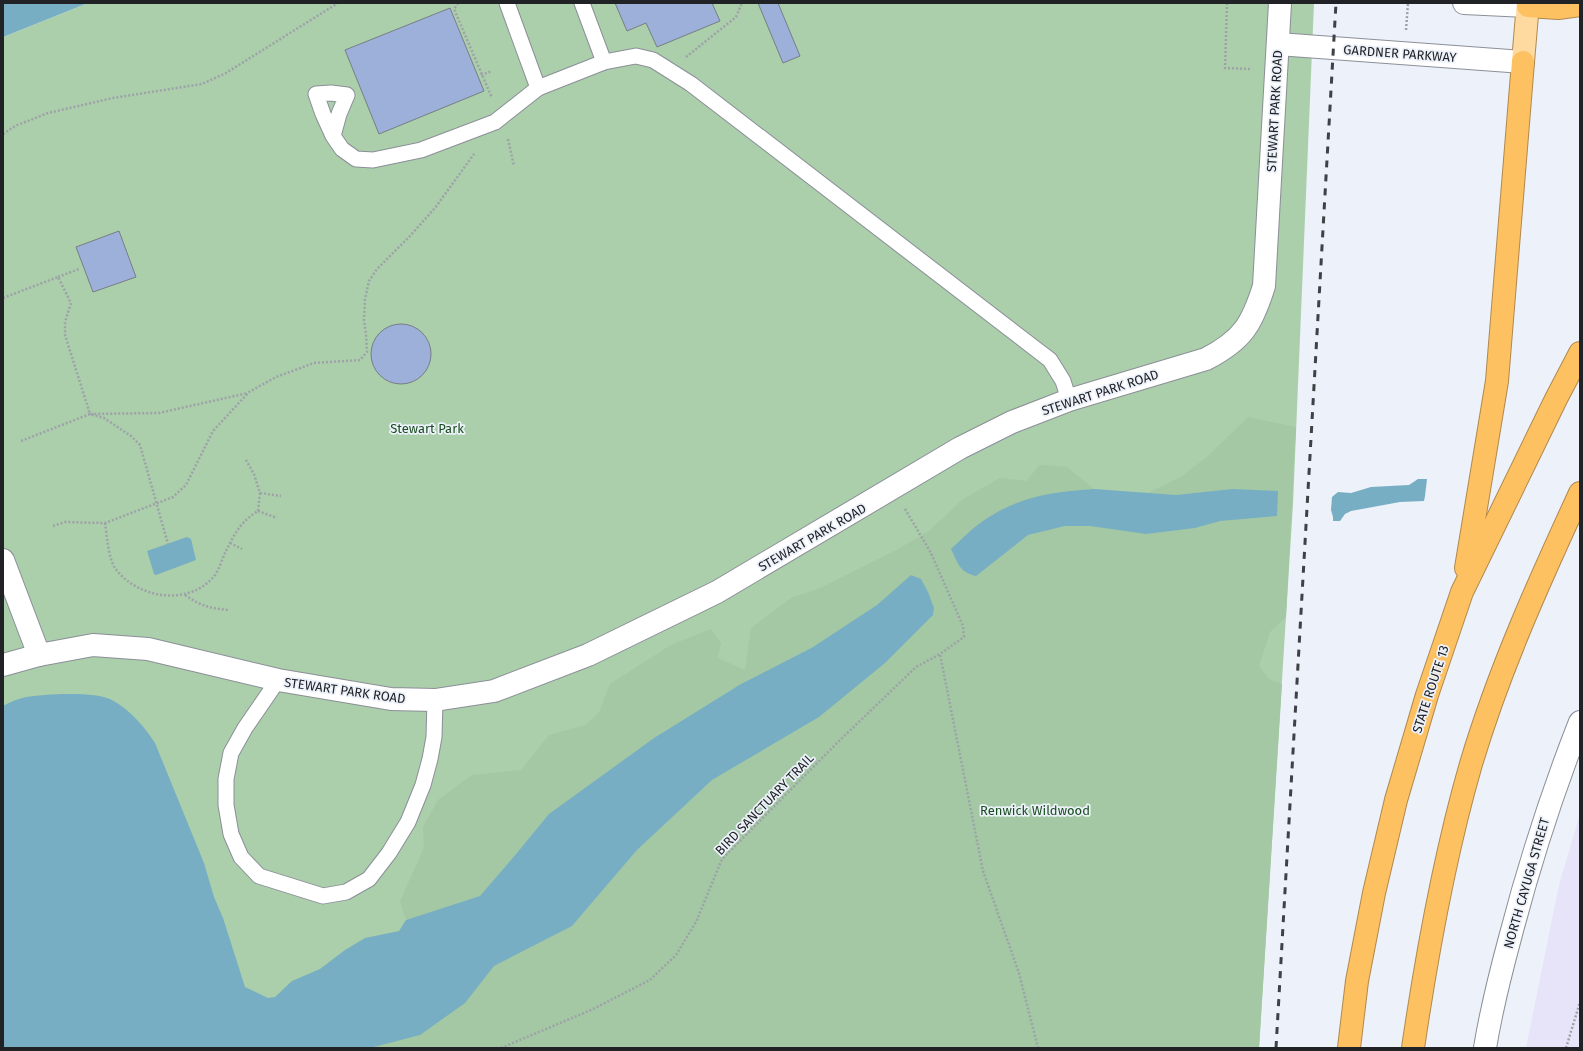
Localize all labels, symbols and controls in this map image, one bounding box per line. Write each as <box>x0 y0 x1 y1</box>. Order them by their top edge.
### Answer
street label: GARDNER PARKWAY <box>1343 42 1458 65</box>
street label: STEWART PARK ROAD <box>1264 50 1285 172</box>
street label: STEWART PARK ROAD <box>1040 366 1161 418</box>
park label: Stewart Park <box>390 421 464 436</box>
street label: STEWART PARK ROAD <box>756 500 869 574</box>
street label: STATE ROUTE 13 <box>1409 643 1452 735</box>
street label: STEWART PARK ROAD <box>283 675 406 706</box>
street label: BIRD SANCTUARY TRAIL <box>712 750 817 858</box>
park label: Renwick Wildwood <box>980 803 1090 818</box>
street label: NORTH CAYUGA STREET <box>1501 816 1552 950</box>

